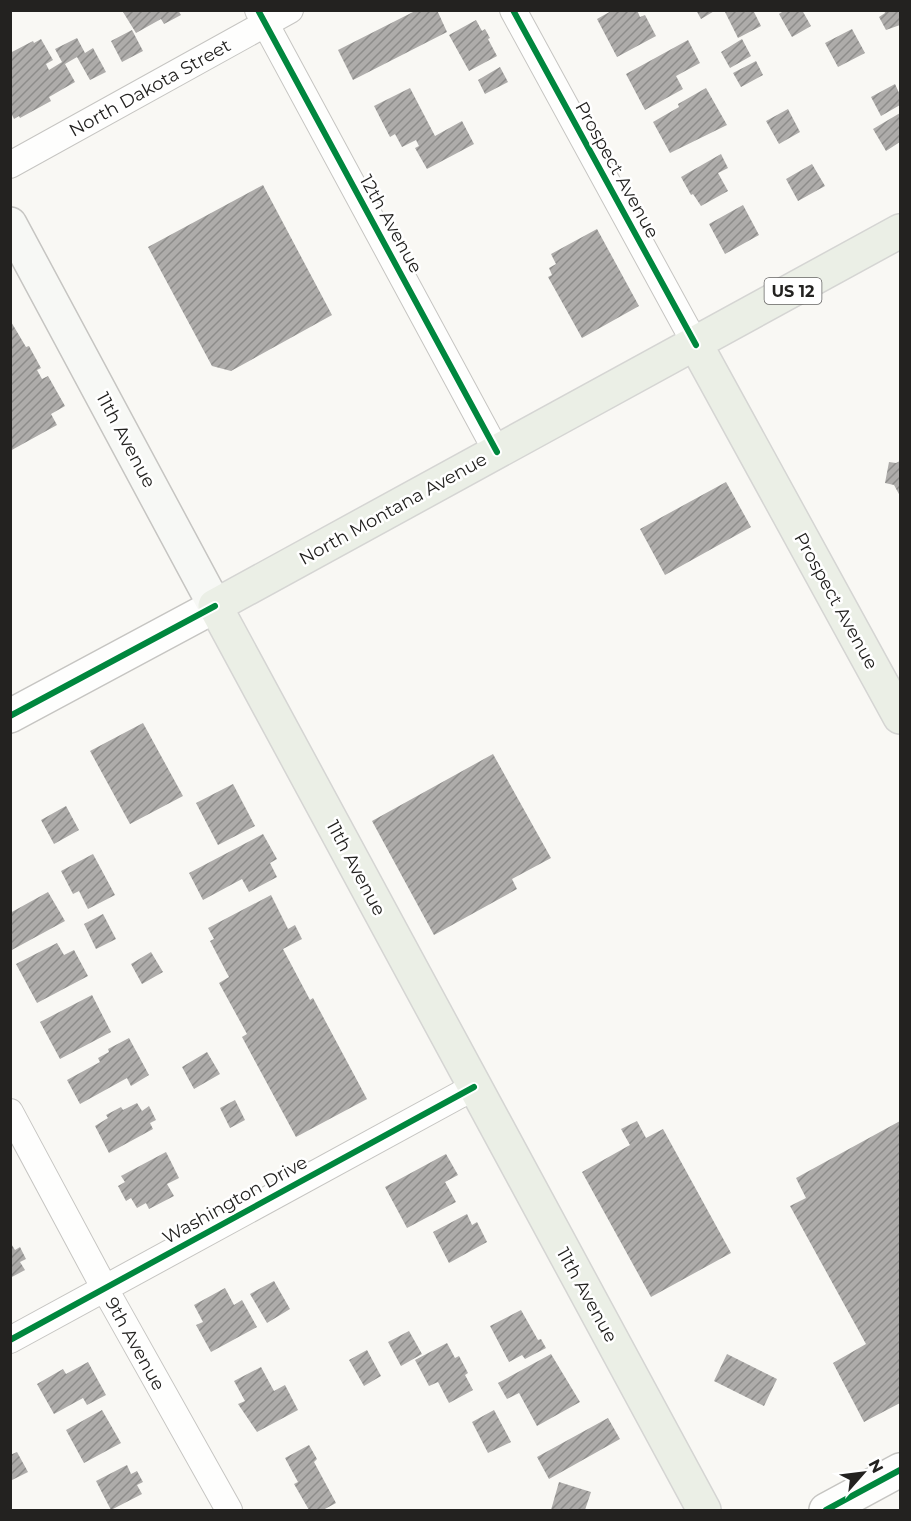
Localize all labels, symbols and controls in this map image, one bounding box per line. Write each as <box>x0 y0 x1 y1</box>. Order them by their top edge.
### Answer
street label: North Dakota Street <box>65 34 235 142</box>
street label: Prospect Avenue <box>570 98 664 242</box>
street label: 12th Avenue <box>355 171 427 277</box>
road number: US 12 <box>764 278 822 304</box>
street label: 11th Avenue <box>92 388 160 492</box>
street label: North Montana Avenue <box>295 448 491 570</box>
street label: Prospect Avenue <box>789 529 883 673</box>
street label: 11th Avenue <box>322 816 390 920</box>
street label: Washington Drive <box>159 1151 311 1249</box>
street label: 11th Avenue <box>552 1244 622 1346</box>
street label: 9th Avenue <box>100 1294 170 1395</box>
north arrow <box>833 1443 893 1503</box>
text: N <box>864 1456 887 1476</box>

